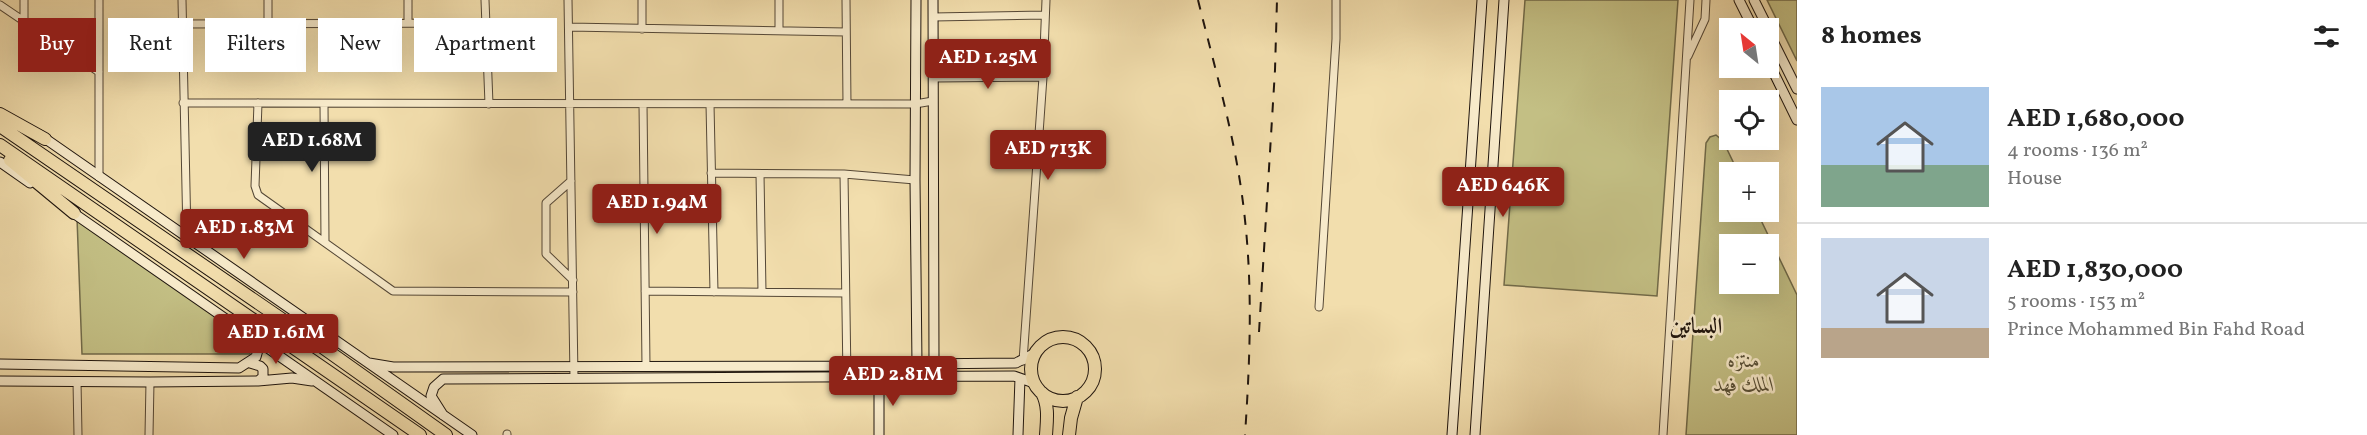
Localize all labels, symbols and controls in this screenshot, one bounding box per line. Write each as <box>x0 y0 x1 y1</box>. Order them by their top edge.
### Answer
chip: Buy <box>18 18 96 72</box>
chip: Rent <box>108 18 193 72</box>
chip: Filters <box>205 18 306 72</box>
chip: New <box>318 18 402 72</box>
chip: Apartment <box>414 18 557 72</box>
north arrow <box>1719 18 1779 78</box>
map controls <box>1719 18 1779 294</box>
text: 8 homes <box>1821 18 1922 54</box>
icon: filters <box>2310 20 2343 53</box>
pin: AED 1.25M <box>919 39 1057 90</box>
text: AED 1.25M <box>939 44 1037 72</box>
button: locate <box>1719 90 1779 150</box>
text: AED 1,680,000 <box>2007 101 2185 137</box>
icon: home <box>1869 111 1941 183</box>
pin: AED 1.68M <box>243 122 381 173</box>
text: AED 1.68M <box>262 127 362 155</box>
pin: AED 713K <box>986 130 1110 181</box>
text: AED 713K <box>1004 135 1092 163</box>
text: 4 rooms · 136 m² <box>2007 137 2148 165</box>
button: + <box>1719 162 1779 222</box>
text: House <box>2007 165 2062 193</box>
pin: AED 646K <box>1441 167 1565 218</box>
text: AED 646K <box>1456 172 1550 200</box>
pin: AED 1.94M <box>588 184 726 235</box>
text: AED 1.94M <box>606 189 708 217</box>
pin: AED 1.83M <box>175 209 313 260</box>
text: AED 1.83M <box>194 214 294 242</box>
button: − <box>1719 234 1779 294</box>
text: AED 1,830,000 <box>2007 252 2183 288</box>
icon: home <box>1869 262 1941 334</box>
text: 5 rooms · 153 m² <box>2007 288 2145 316</box>
district label: البساتين <box>1670 312 1722 343</box>
pin: AED 1.61M <box>207 314 345 365</box>
text: Prince Mohammed Bin Fahd Road <box>2007 316 2305 344</box>
text: AED 1.61M <box>227 319 325 347</box>
park label: منتزه الملك فهد <box>1713 347 1775 400</box>
pin: AED 2.81M <box>824 356 962 407</box>
text: AED 2.81M <box>843 361 943 389</box>

